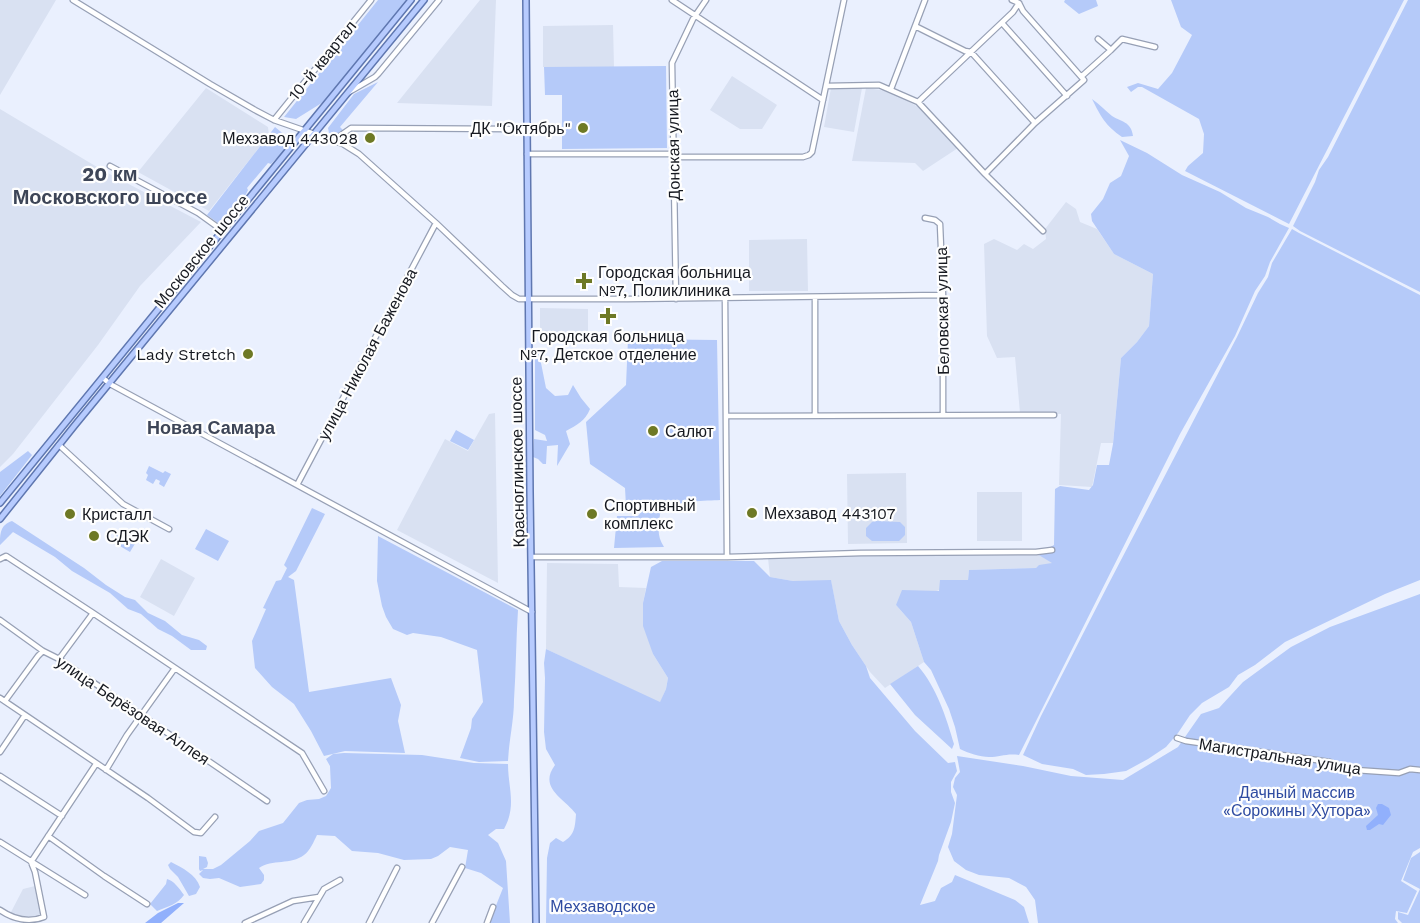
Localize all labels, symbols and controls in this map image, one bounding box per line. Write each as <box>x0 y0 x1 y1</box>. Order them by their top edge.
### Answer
street label: 10-й квартал <box>285 17 360 104</box>
street label: Донская улица <box>663 89 684 201</box>
place label: ДК "Октябрь" <box>470 119 571 138</box>
marker: ДК "Октябрь" <box>576 121 590 135</box>
place label: Мехзавод 443028 <box>222 129 358 148</box>
marker: Мехзавод 443028 <box>363 131 377 145</box>
district label: 20 км Московского шоссе <box>13 162 207 209</box>
street label: Московское шоссе <box>150 191 253 312</box>
street label: Беловская улица <box>932 247 953 375</box>
place label: Городская больница №7, Поликлиника <box>598 263 751 300</box>
street label: улица Николая Баженова <box>314 265 421 443</box>
marker: Городская больница №7, Поликлиника <box>575 272 593 290</box>
marker: Городская больница №7, Детское отделение <box>599 307 617 325</box>
place label: Городская больница №7, Детское отделение <box>519 327 697 364</box>
place label: Lady Stretch <box>136 345 236 364</box>
marker: Lady Stretch <box>241 347 255 361</box>
street label: Красноглинское шоссе <box>507 376 528 547</box>
district label: Новая Самара <box>147 417 276 438</box>
place label: Салют <box>665 422 715 441</box>
marker: Салют <box>646 424 660 438</box>
place label: Спортивный комплекс <box>604 496 696 533</box>
place label: Мехзавод 443107 <box>764 504 896 523</box>
place label: Кристалл <box>82 505 152 524</box>
marker: Мехзавод 443107 <box>745 506 759 520</box>
marker: Кристалл <box>63 507 77 521</box>
marker: Спортивный комплекс <box>585 507 599 521</box>
place label: СДЭК <box>106 527 150 546</box>
marker: СДЭК <box>87 529 101 543</box>
street label: улица Берёзовая Аллея <box>52 652 213 769</box>
street label: Магистральная улица <box>1198 734 1362 779</box>
park label: Дачный массив «Сорокины Хутора» <box>1223 783 1371 820</box>
park label: Мехзаводское <box>550 897 656 916</box>

